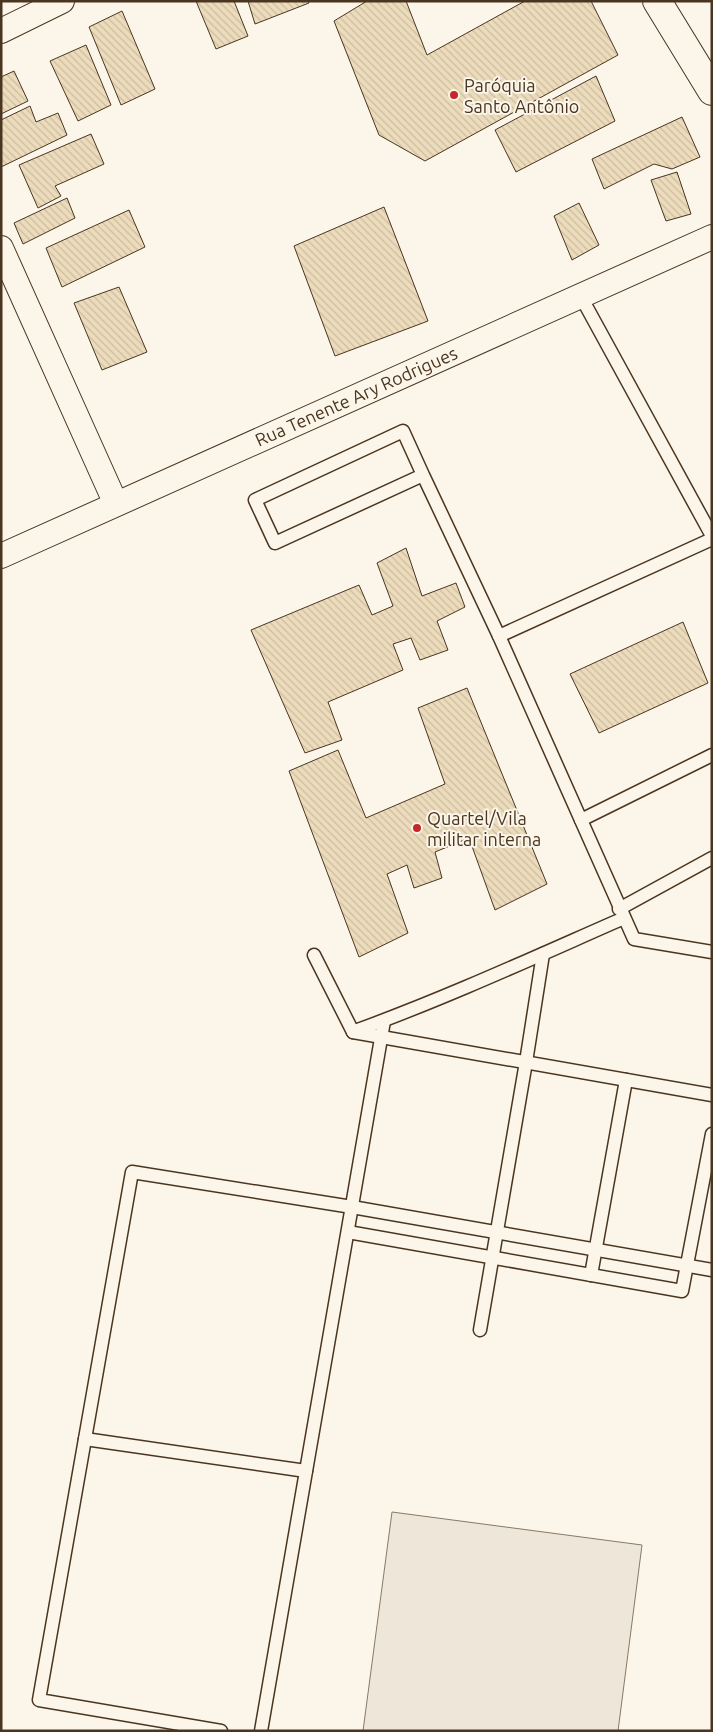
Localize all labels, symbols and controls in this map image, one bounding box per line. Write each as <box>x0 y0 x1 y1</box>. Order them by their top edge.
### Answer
place label: Paróquia Santo Antônio <box>464 75 579 116</box>
marker: Paróquia Santo Antônio <box>448 89 460 101</box>
street label: Rua Tenente Ary Rodrigues <box>252 342 460 450</box>
place label: Quartel/Vila militar interna <box>427 808 541 849</box>
marker: Quartel/Vila militar interna <box>411 822 423 834</box>

